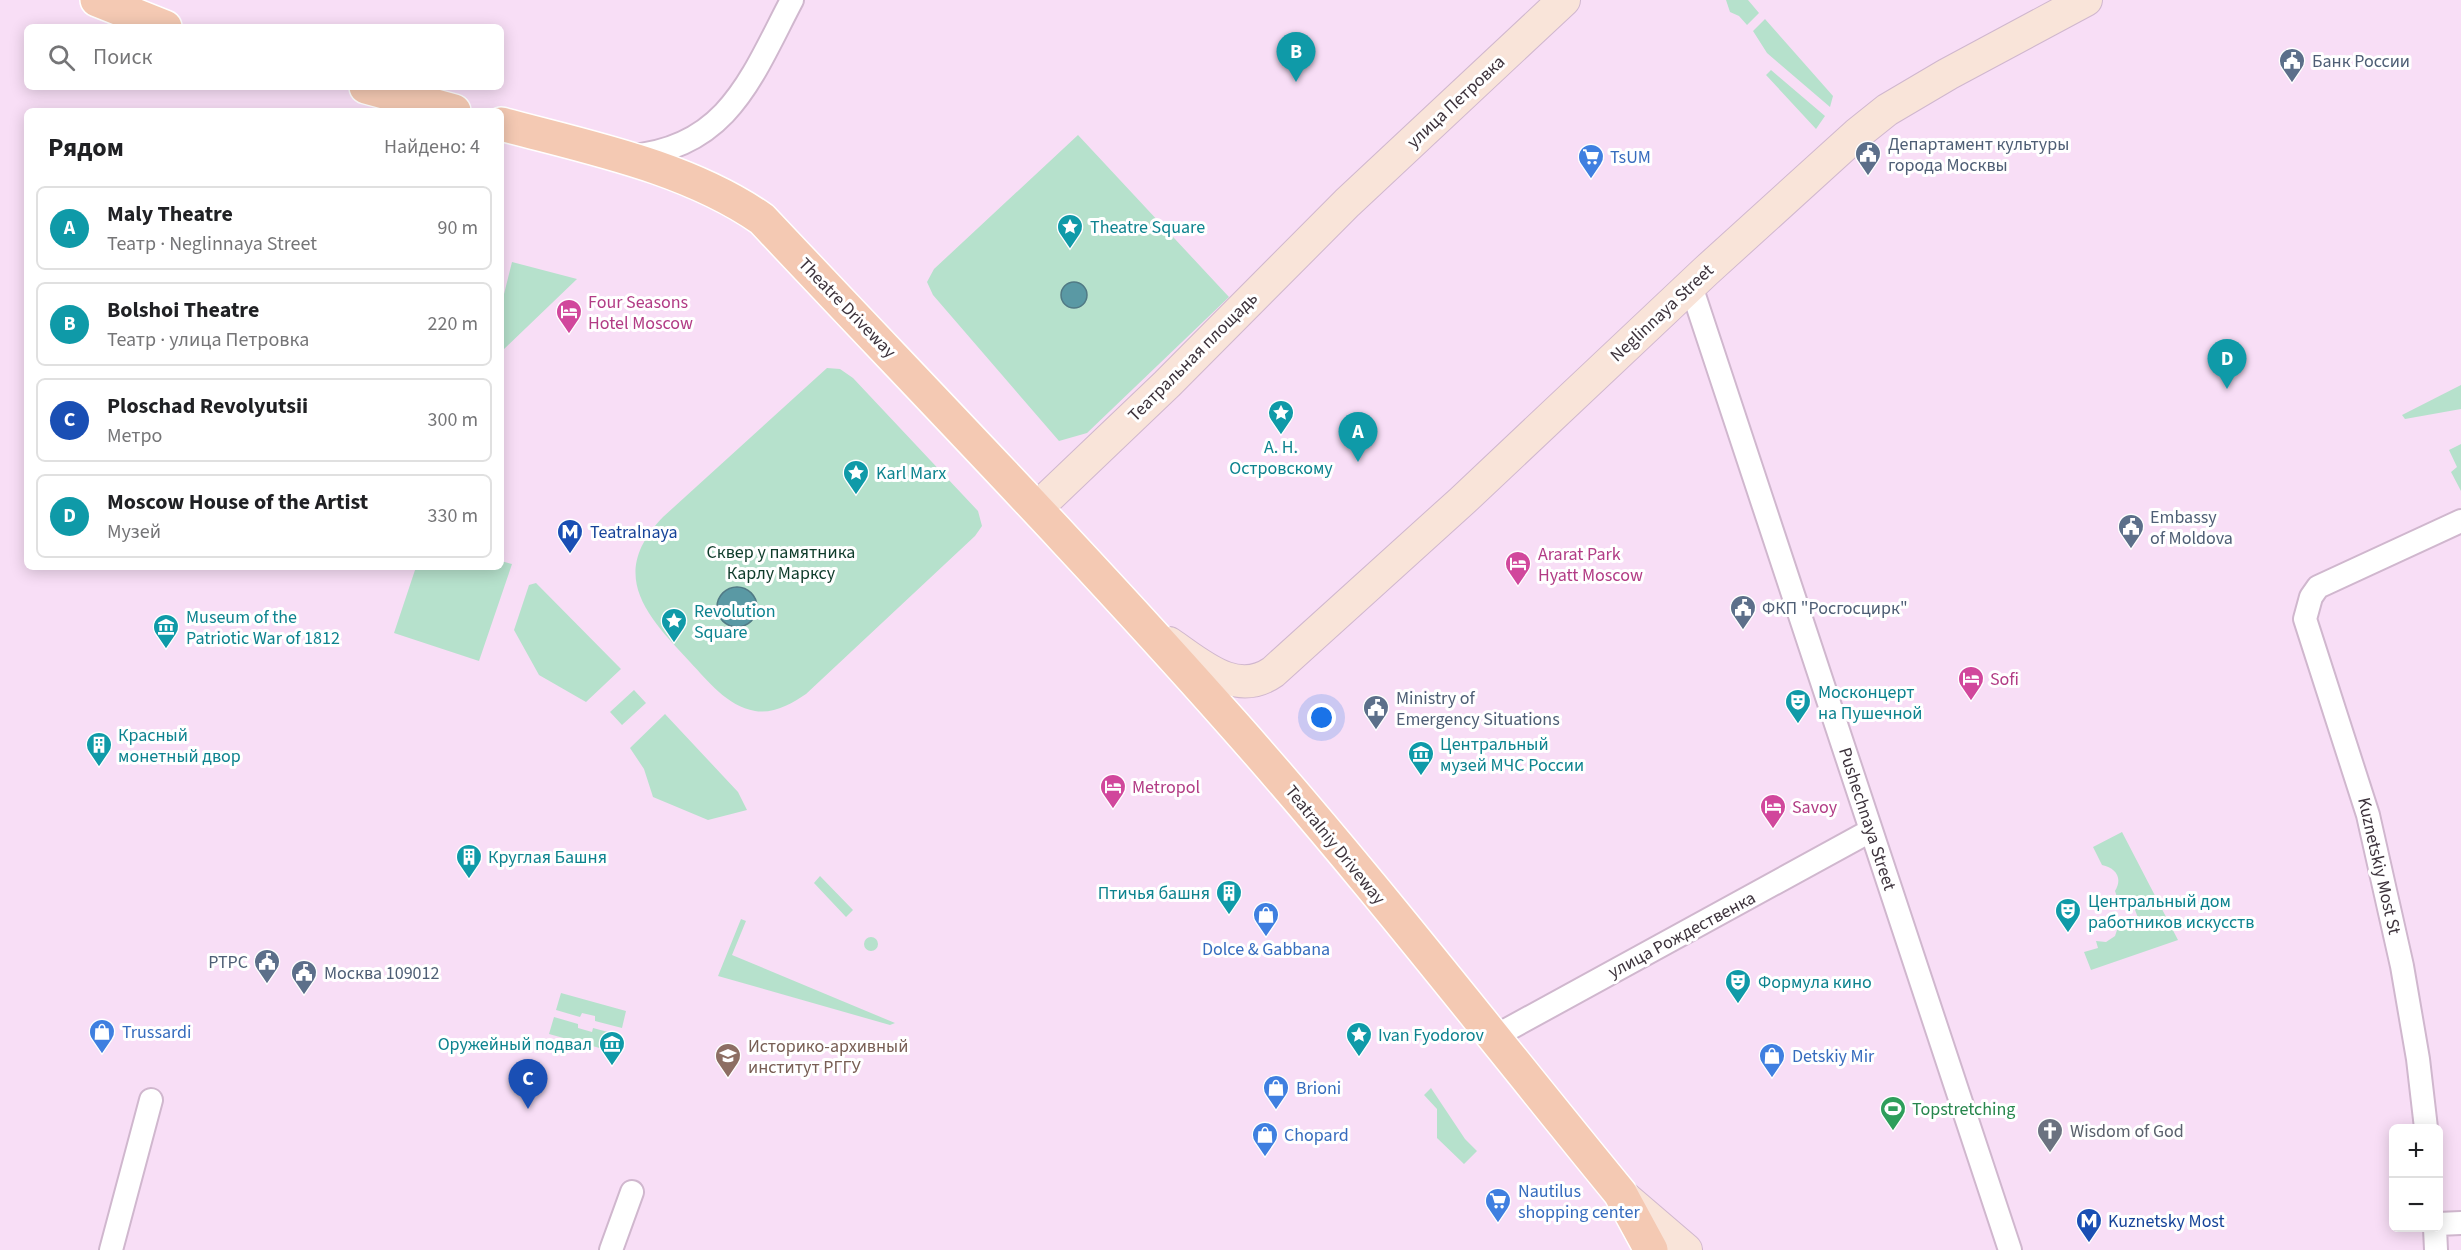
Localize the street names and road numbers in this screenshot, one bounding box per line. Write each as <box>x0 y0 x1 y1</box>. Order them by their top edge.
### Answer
street label: улица Петровка <box>1401 50 1511 154</box>
street label: Theatre Driveway <box>793 252 902 364</box>
street label: Neglinnaya Street <box>1605 258 1719 368</box>
street label: Театральная площадь <box>1123 287 1263 427</box>
street label: Pushechnaya Street <box>1832 744 1902 894</box>
street label: Teatralniy Driveway <box>1279 780 1391 911</box>
street label: Kuznetskiy Most St <box>2351 795 2407 937</box>
street label: улица Рождественка <box>1604 886 1760 984</box>

